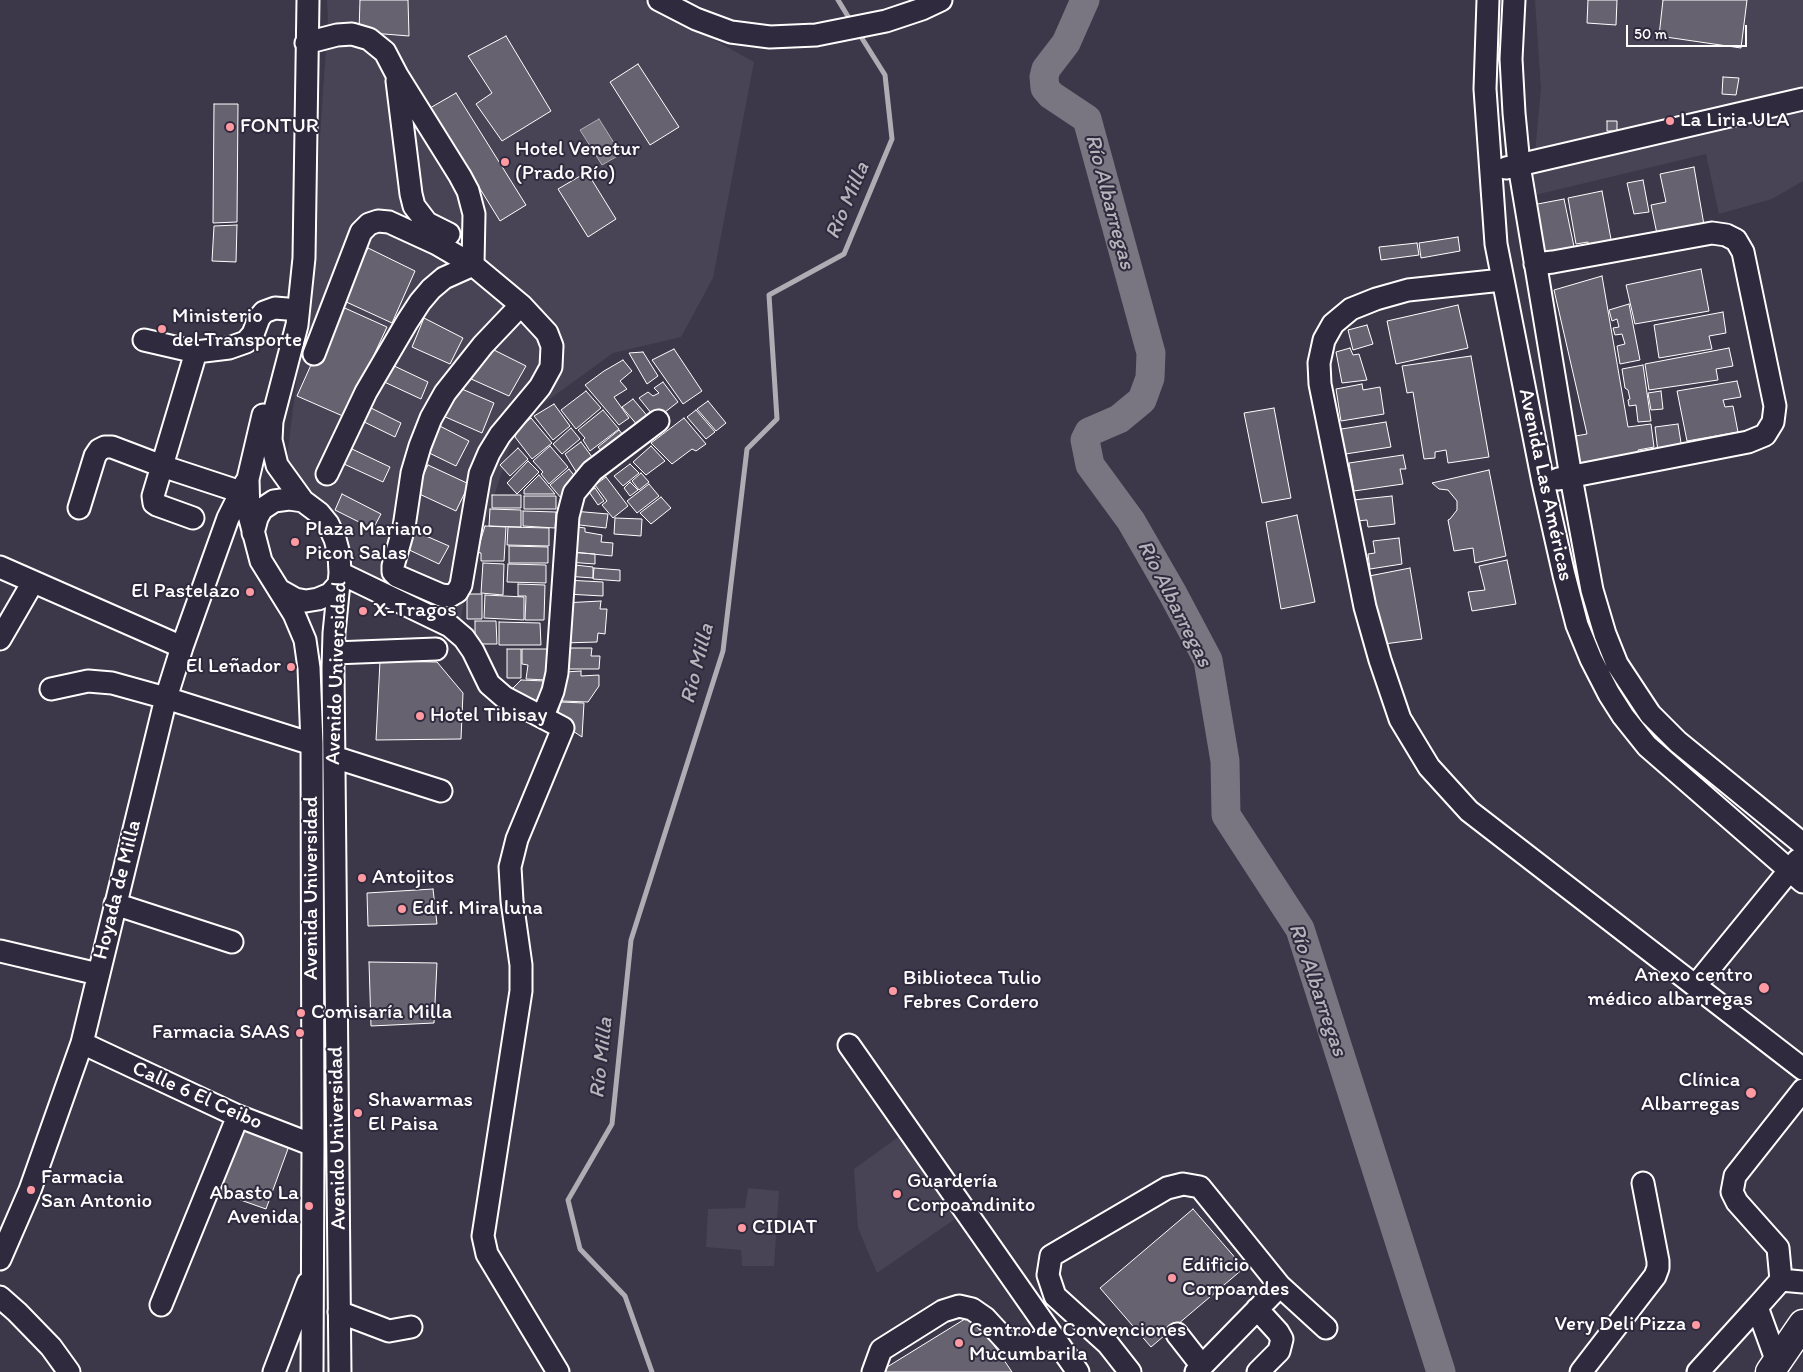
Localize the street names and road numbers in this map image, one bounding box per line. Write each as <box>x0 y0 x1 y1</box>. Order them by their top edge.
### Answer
street label: Avenida Las Américas <box>1512 386 1578 584</box>
street label: Avenido Universidad <box>321 581 353 765</box>
street label: Avenida Universidad <box>299 796 325 980</box>
street label: Hoyada de Milla <box>89 818 147 962</box>
street label: Avenido Universidad <box>324 1046 352 1230</box>
street label: Calle 6 El Ceibo <box>128 1056 266 1136</box>

